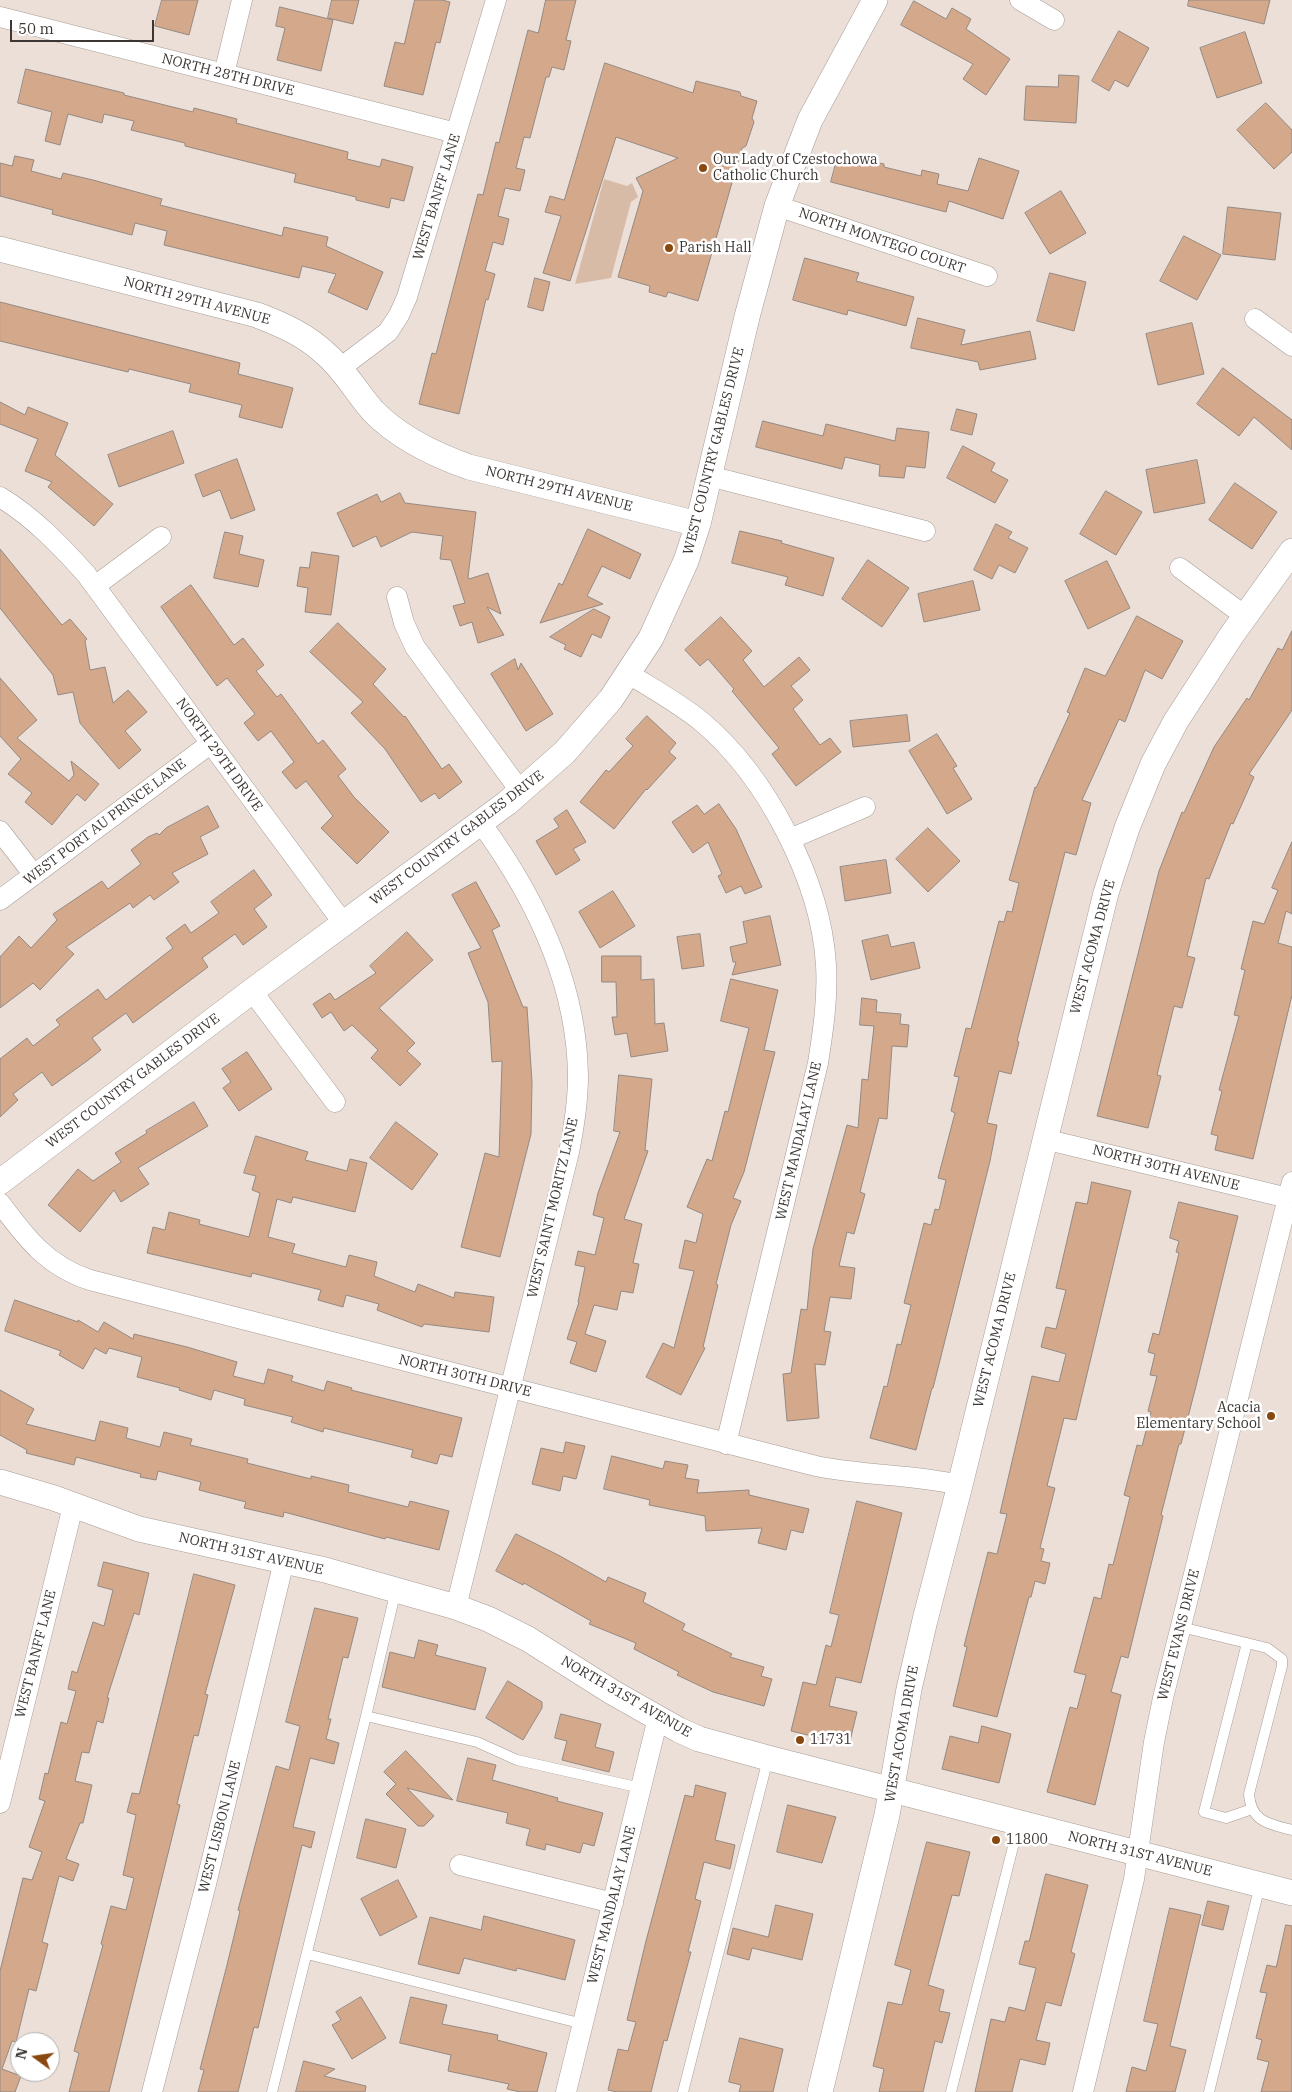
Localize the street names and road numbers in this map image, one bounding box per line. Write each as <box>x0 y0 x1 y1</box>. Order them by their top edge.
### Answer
street label: NORTH 28TH DRIVE <box>160 50 296 100</box>
street label: WEST BANFF LANE <box>410 132 464 262</box>
street label: NORTH MONTEGO COURT <box>796 204 968 278</box>
street label: NORTH 29TH AVENUE <box>122 273 272 329</box>
street label: WEST COUNTRY GABLES DRIVE <box>680 345 748 557</box>
street label: NORTH 29TH AVENUE <box>484 463 634 515</box>
street label: NORTH 29TH DRIVE <box>172 695 266 815</box>
street label: WEST PORT AU PRINCE LANE <box>20 755 190 889</box>
street label: WEST COUNTRY GABLES DRIVE <box>367 767 547 909</box>
street label: WEST ACOMA DRIVE <box>1067 878 1119 1016</box>
street label: WEST COUNTRY GABLES DRIVE <box>43 1010 223 1152</box>
street label: WEST MANDALAY LANE <box>773 1060 825 1222</box>
street label: WEST SAINT MORITZ LANE <box>524 1116 582 1300</box>
street label: NORTH 30TH AVENUE <box>1091 1142 1241 1194</box>
street label: WEST ACOMA DRIVE <box>970 1271 1020 1409</box>
street label: NORTH 30TH DRIVE <box>397 1351 533 1401</box>
street label: NORTH 31ST AVENUE <box>177 1529 325 1579</box>
street label: WEST EVANS DRIVE <box>1155 1568 1203 1702</box>
street label: WEST BANFF LANE <box>12 1588 60 1720</box>
street label: NORTH 31ST AVENUE <box>558 1653 694 1741</box>
street label: WEST ACOMA DRIVE <box>882 1664 922 1804</box>
street label: WEST LISBON LANE <box>195 1759 245 1895</box>
street label: WEST MANDALAY LANE <box>584 1824 640 1986</box>
street label: NORTH 31ST AVENUE <box>1066 1828 1214 1880</box>

